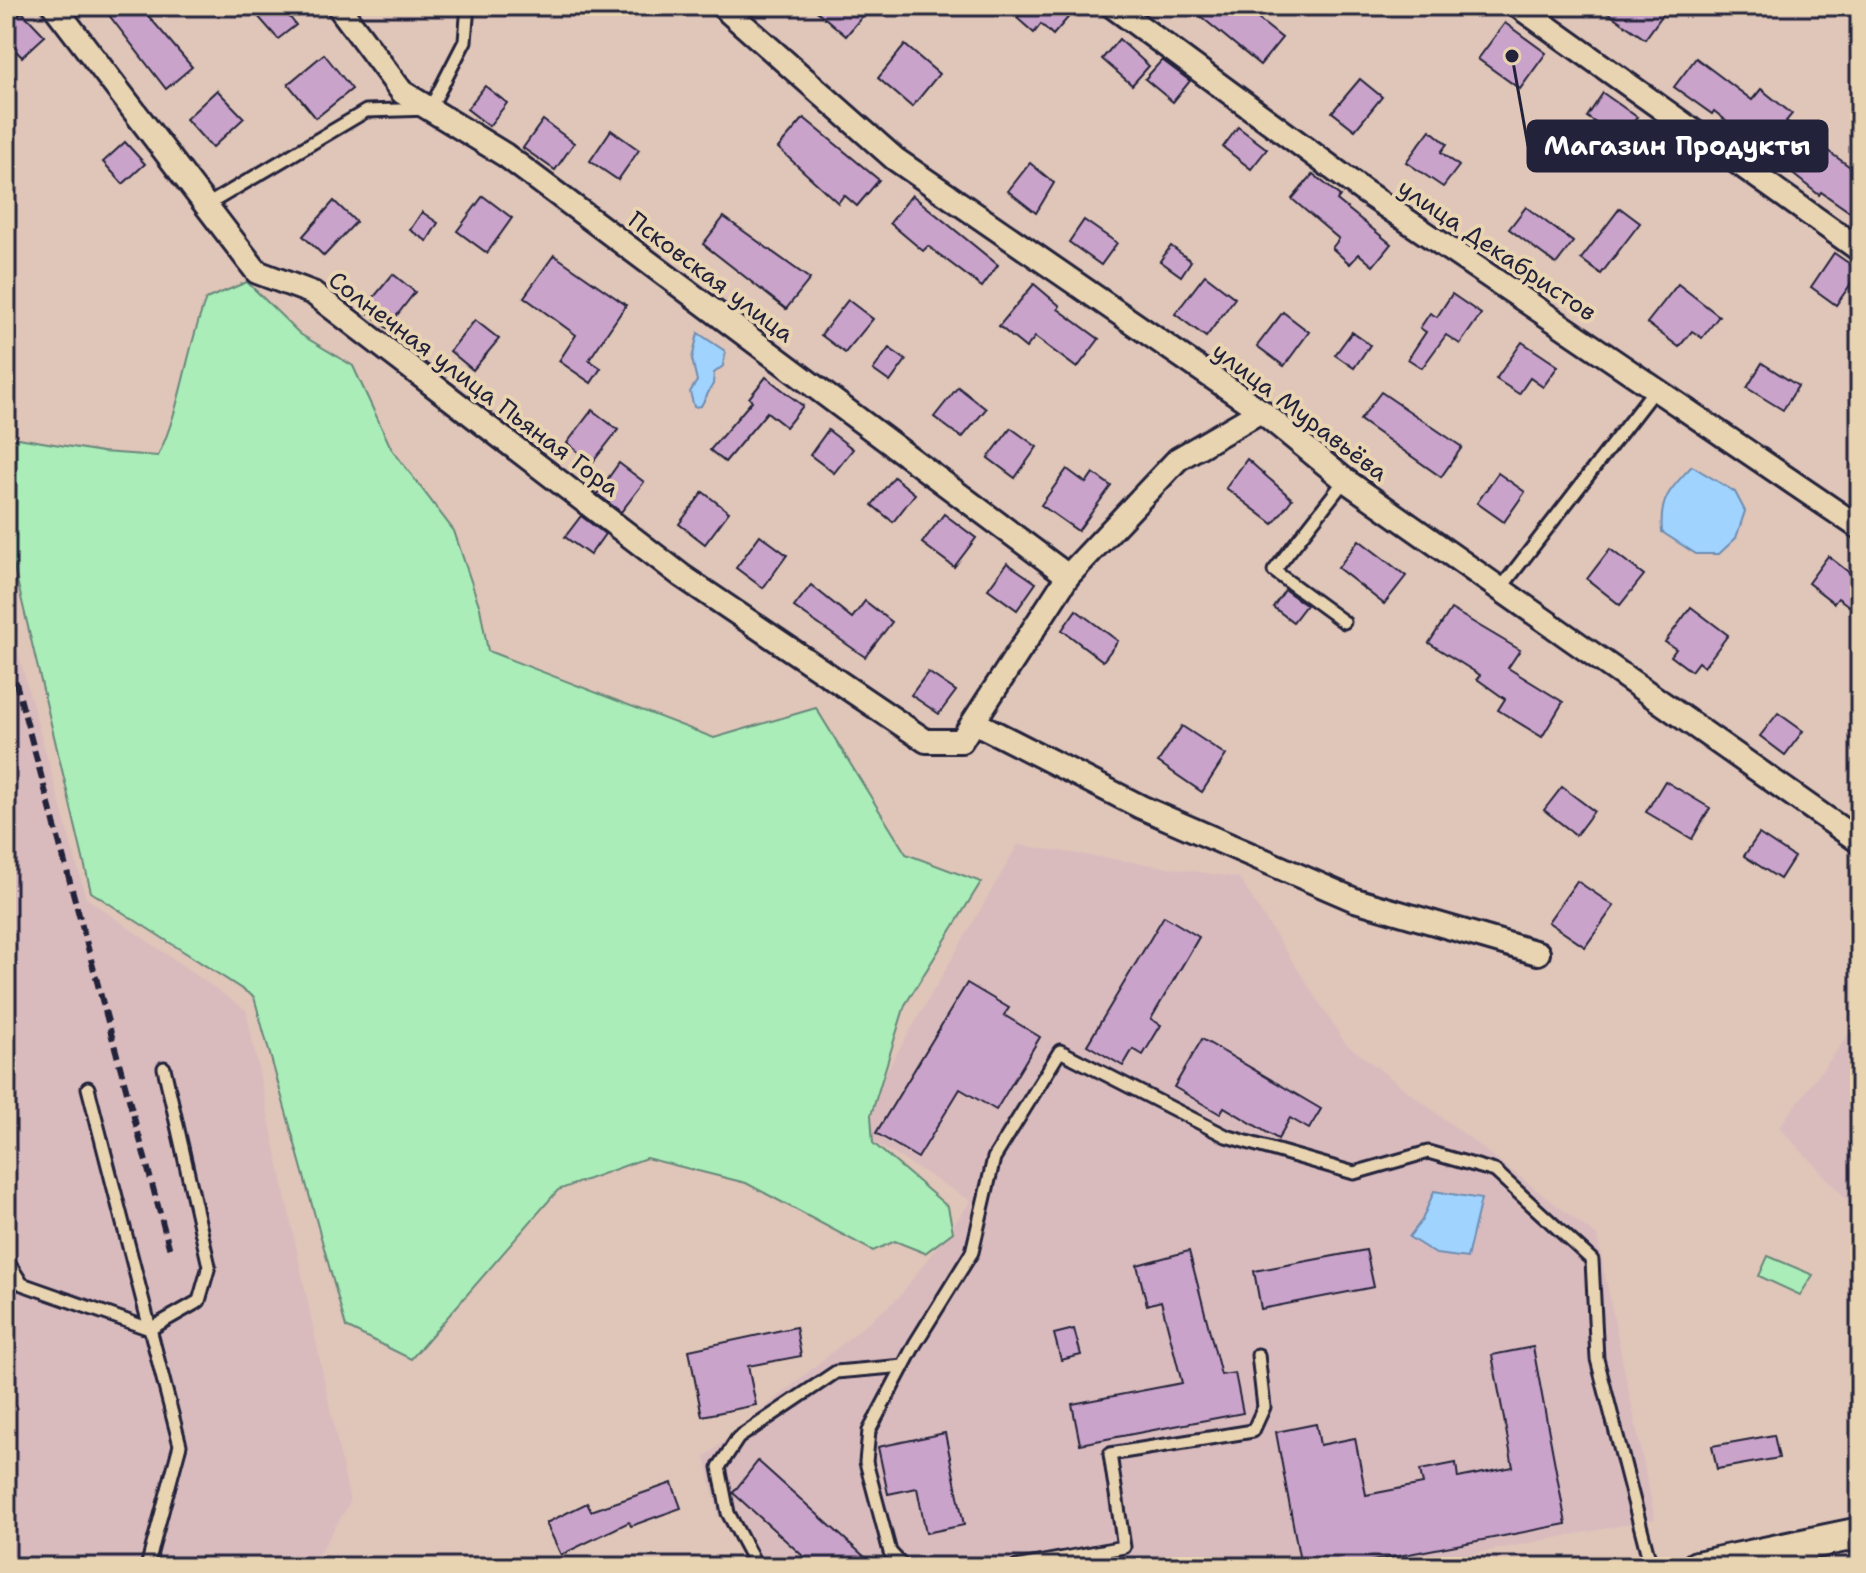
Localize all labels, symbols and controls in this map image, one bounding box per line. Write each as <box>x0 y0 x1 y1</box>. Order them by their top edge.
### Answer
callout: Магазин Продукты <box>1528 121 1827 171</box>
text: Магазин Продукты <box>1543 128 1811 163</box>
street label: улица Декабристов <box>1392 172 1602 328</box>
street label: Псковская улица <box>622 204 800 350</box>
street label: Солнечная улица Пьяная Гора <box>322 264 626 504</box>
street label: улица Муравьёва <box>1206 335 1394 489</box>

